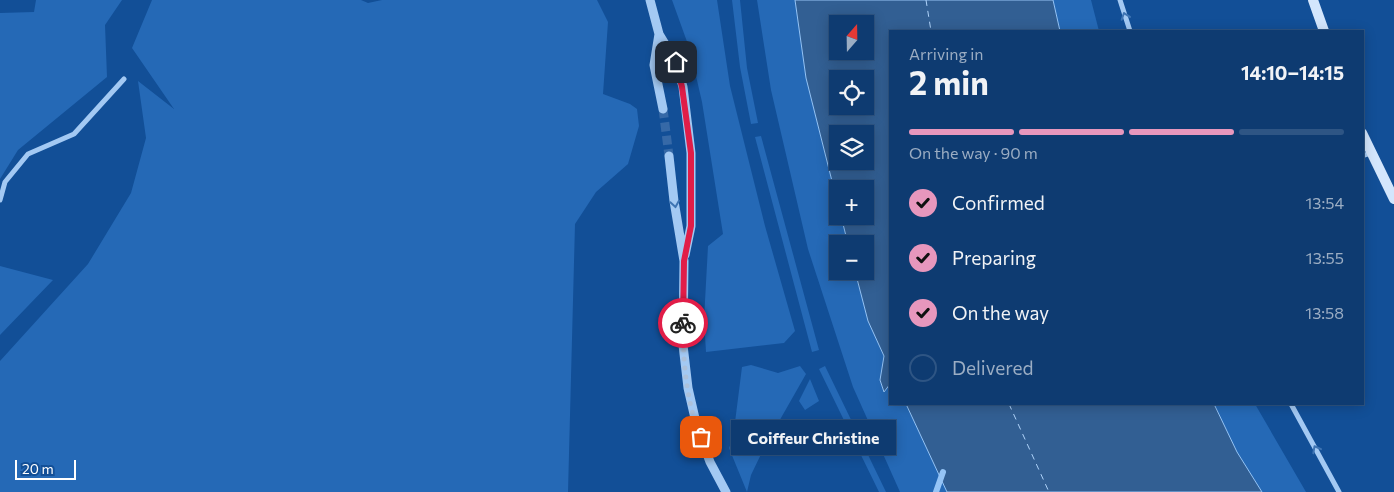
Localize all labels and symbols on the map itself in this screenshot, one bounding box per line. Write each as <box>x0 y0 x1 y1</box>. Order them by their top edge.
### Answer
one-way arrow <box>1121 12 1131 20</box>
north arrow <box>829 15 874 60</box>
pin <box>655 41 697 83</box>
one-way arrow <box>669 200 679 209</box>
courier <box>658 298 708 348</box>
pin <box>680 416 722 458</box>
callout: Coiffeur Christine <box>731 420 896 454</box>
one-way arrow <box>1312 445 1322 454</box>
scale bar <box>15 457 76 480</box>

